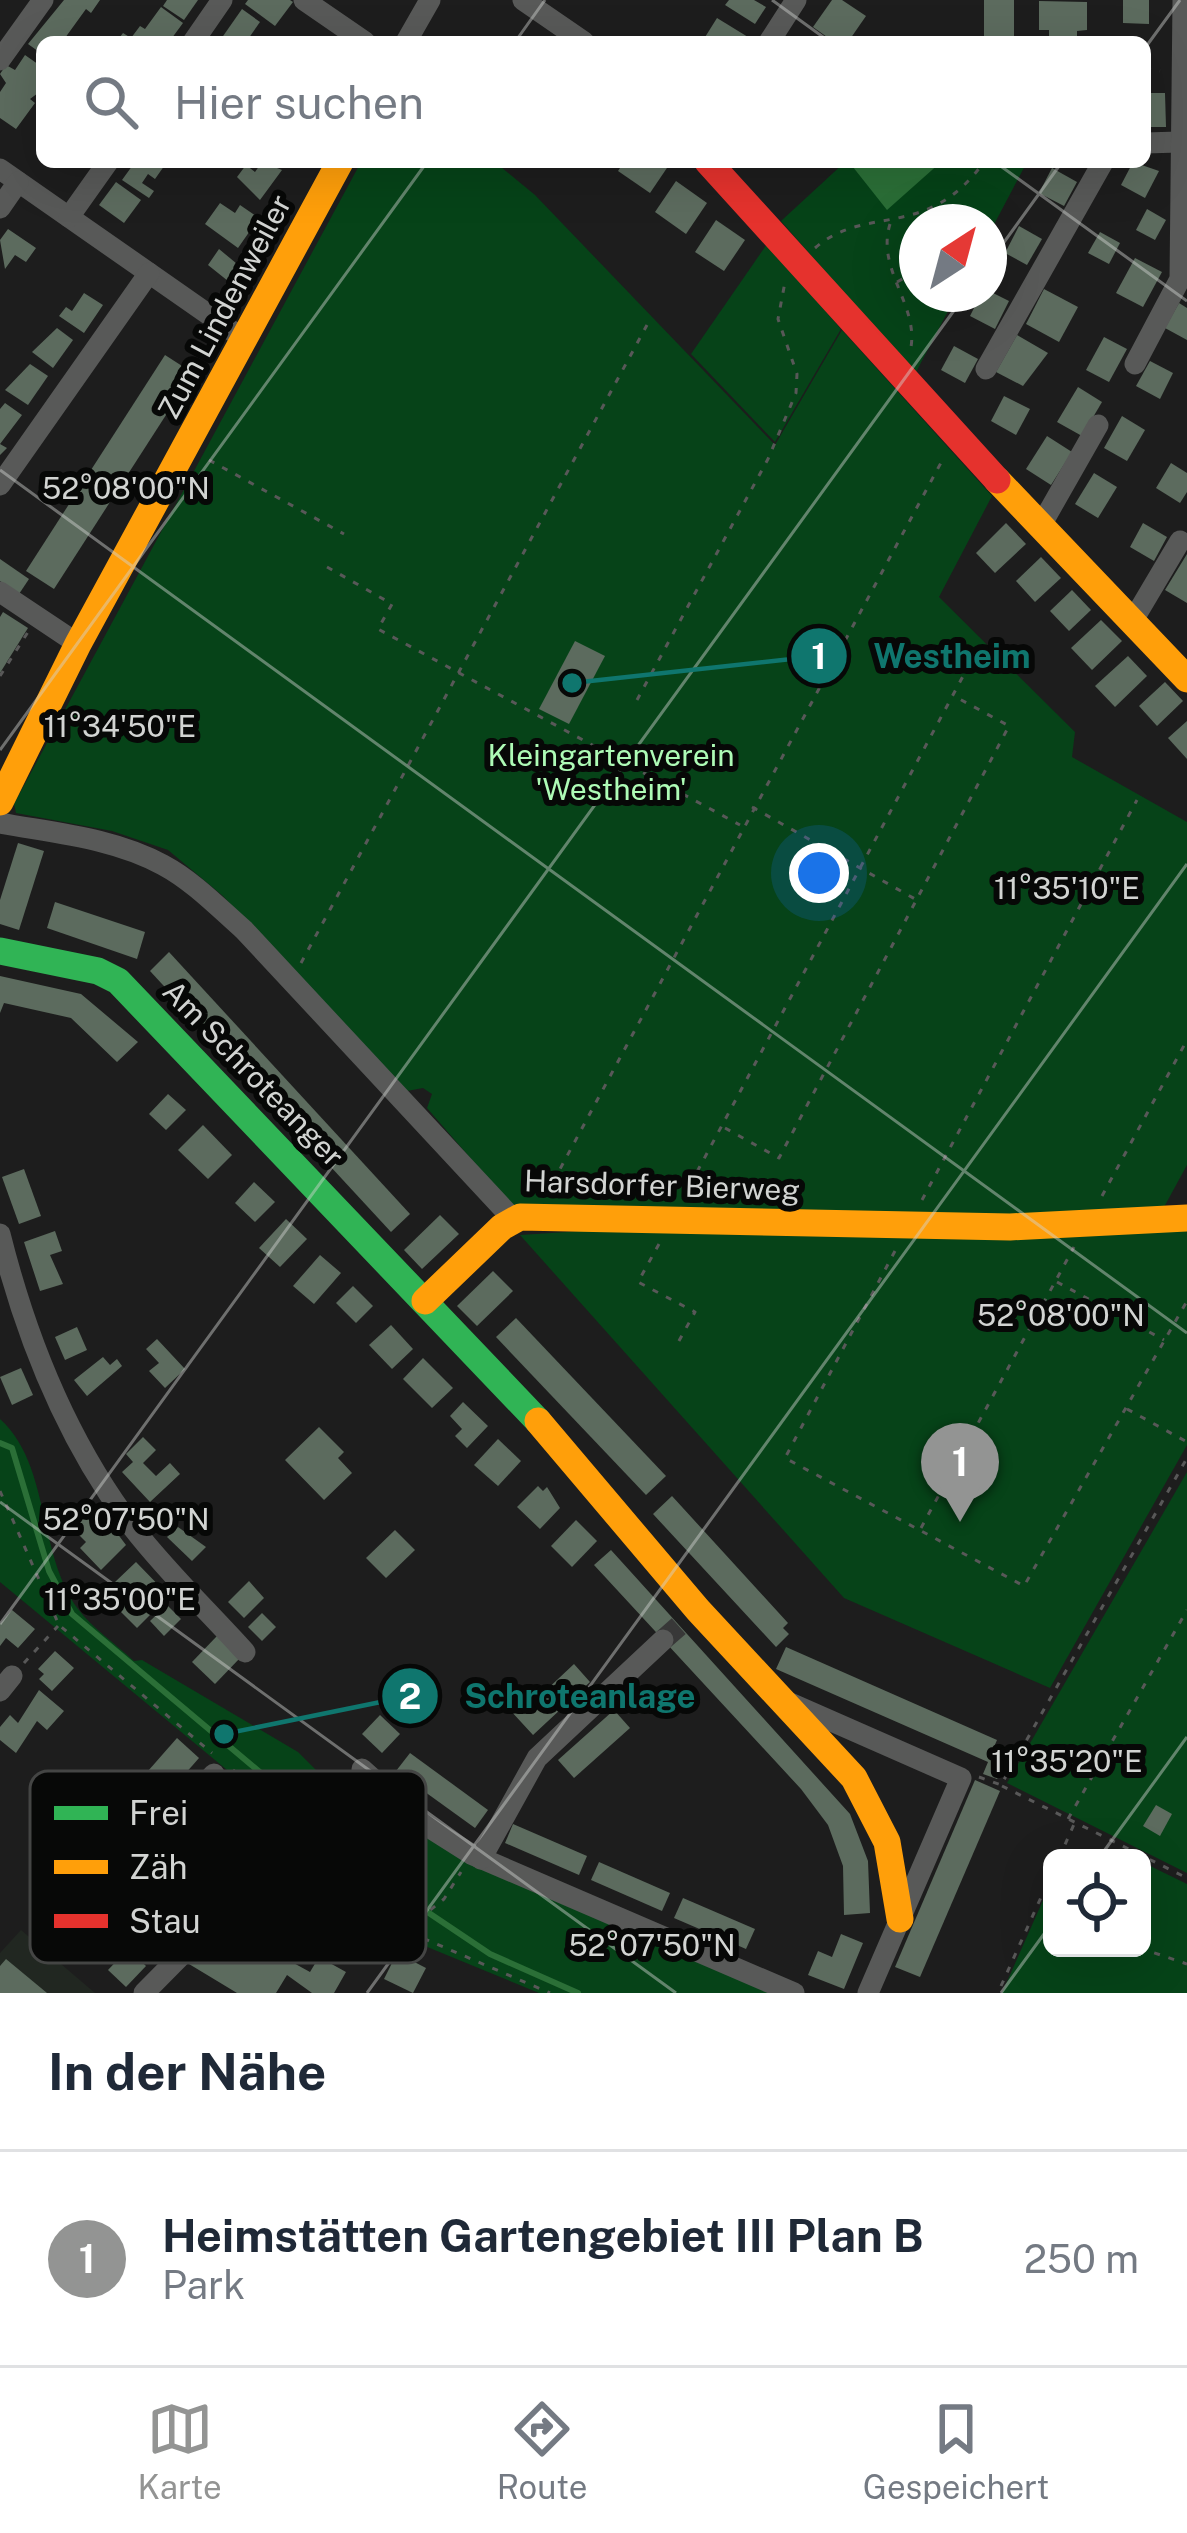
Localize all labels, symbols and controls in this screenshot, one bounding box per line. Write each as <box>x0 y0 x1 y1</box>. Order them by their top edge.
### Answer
search box <box>36 36 1151 168</box>
icon: search <box>78 69 144 135</box>
text: Hier suchen <box>174 76 424 129</box>
street label: Zum Lindenweiler <box>150 188 298 425</box>
north arrow <box>899 204 1007 312</box>
text: 52°08'00"N <box>42 470 210 506</box>
callout: Westheim <box>789 622 1054 691</box>
text: 1 <box>811 635 827 677</box>
text: Westheim <box>873 637 1031 675</box>
text: 11°34'50"E <box>44 708 196 744</box>
park label: Kleingartenverein 'Westheim' <box>487 737 735 807</box>
your location <box>789 843 849 903</box>
text: 11°35'10"E <box>994 870 1140 906</box>
street label: Am Schroteanger <box>156 973 352 1174</box>
street label: Harsdorfer Bierweg <box>523 1162 801 1208</box>
text: 52°08'00"N <box>977 1297 1145 1333</box>
pin: 1 <box>921 1423 999 1522</box>
text: 52°07'50"N <box>42 1501 210 1537</box>
text: 11°35'00"E <box>44 1581 196 1617</box>
callout: Schroteanlage <box>380 1662 720 1731</box>
text: 2 <box>399 1675 421 1717</box>
text: Schroteanlage <box>464 1677 696 1715</box>
text: 11°35'20"E <box>991 1743 1143 1779</box>
legend <box>30 1771 426 1963</box>
text: Frei <box>129 1794 188 1832</box>
text: Zäh <box>129 1848 187 1886</box>
map controls <box>1043 1849 1151 1957</box>
button: locate <box>1043 1849 1151 1957</box>
text: Stau <box>129 1902 201 1940</box>
text: 52°07'50"N <box>568 1927 736 1963</box>
text: In der Nähe <box>48 2042 326 2101</box>
text: Heimstätten Gartengebiet III Plan B <box>162 2209 924 2262</box>
text: 1 <box>79 2236 95 2282</box>
text: 250 m <box>1024 2236 1139 2282</box>
text: Park <box>162 2262 245 2308</box>
tab: Karte <box>138 2396 222 2506</box>
tab: Route <box>497 2396 587 2506</box>
tab: Gespeichert <box>863 2396 1049 2506</box>

